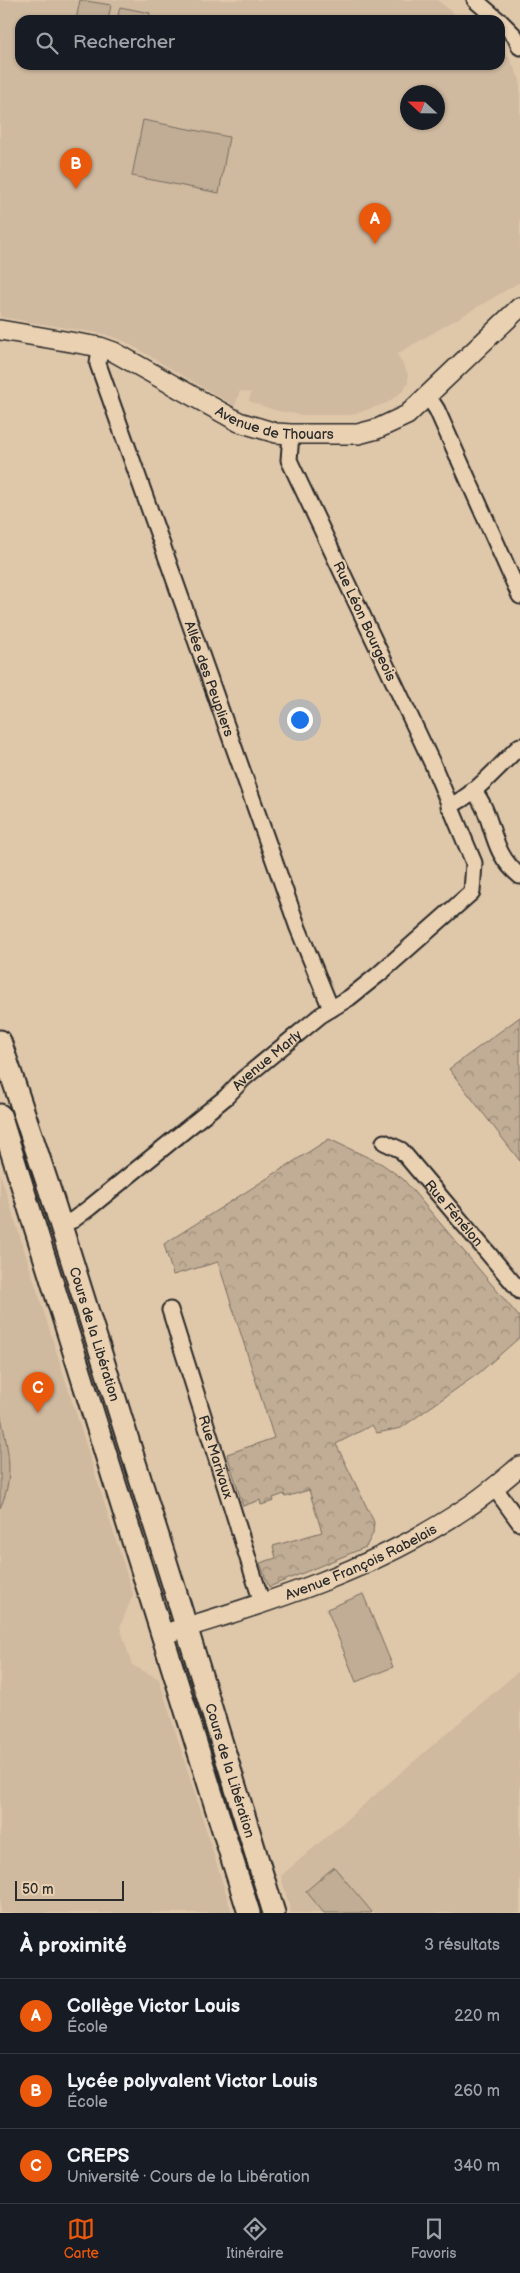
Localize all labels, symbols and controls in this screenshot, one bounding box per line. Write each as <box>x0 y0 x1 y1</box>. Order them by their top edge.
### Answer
search box <box>15 15 505 70</box>
icon: search <box>33 29 61 57</box>
text: Rechercher <box>73 31 175 54</box>
north arrow <box>400 85 445 130</box>
pin: B <box>60 148 92 189</box>
pin: A <box>359 203 391 244</box>
street label: Avenue de Thouars <box>212 403 334 443</box>
street label: Rue Léon Bourgeois <box>329 559 400 684</box>
street label: Allée des Peupliers <box>181 619 237 739</box>
your location <box>287 707 313 733</box>
street label: Avenue Marly <box>229 1026 306 1094</box>
street label: Rue Fénélon <box>421 1177 486 1250</box>
street label: Cours de la Libération <box>65 1265 123 1404</box>
pin: C <box>22 1372 54 1413</box>
street label: Rue Marivaux <box>195 1413 237 1501</box>
street label: Avenue François Rabelais <box>283 1520 440 1604</box>
street label: Cours de la Libération <box>201 1701 259 1840</box>
scale bar <box>15 1878 124 1901</box>
text: 50 m <box>22 1881 54 1898</box>
text: À proximité <box>20 1933 127 1958</box>
text: 3 résultats <box>424 1936 500 1955</box>
text: Collège Victor Louis <box>67 1995 240 2018</box>
text: A <box>31 2007 41 2026</box>
text: 220 m <box>454 2007 500 2026</box>
text: École <box>67 2018 108 2037</box>
text: Lycée polyvalent Victor Louis <box>67 2070 318 2093</box>
text: B <box>30 2082 42 2101</box>
text: 260 m <box>454 2082 500 2101</box>
text: École <box>67 2093 108 2112</box>
text: CREPS <box>67 2145 129 2168</box>
text: C <box>30 2157 42 2176</box>
text: 340 m <box>453 2157 500 2176</box>
text: Université · Cours de la Libération <box>67 2168 310 2187</box>
tab: Carte <box>64 2215 99 2262</box>
tab: Itinéraire <box>226 2215 283 2262</box>
tab: Favoris <box>411 2215 456 2262</box>

